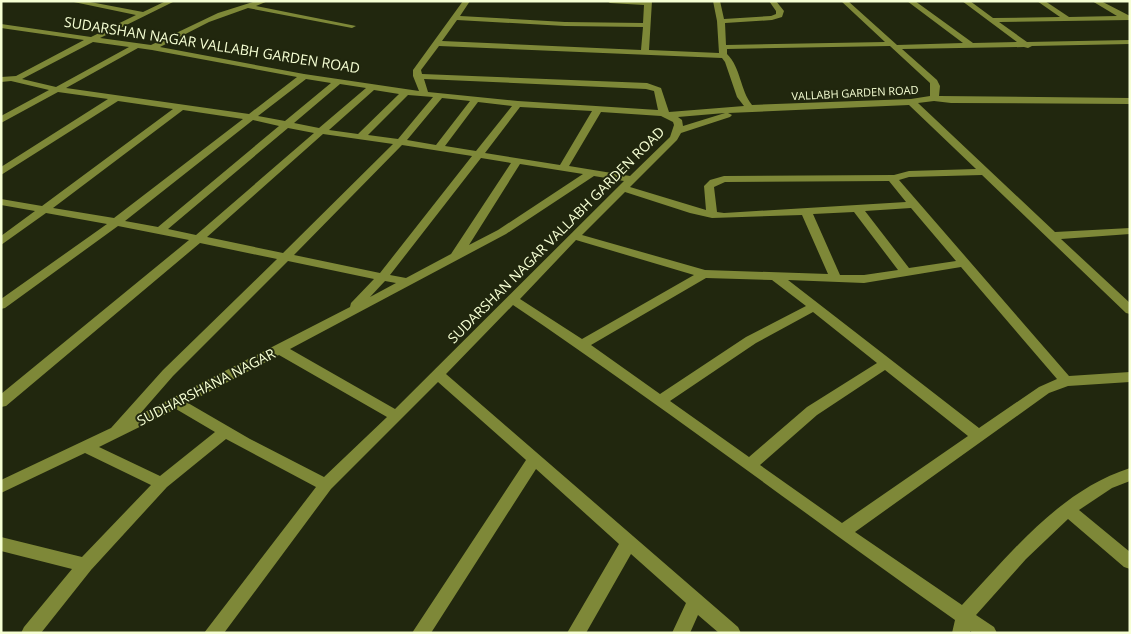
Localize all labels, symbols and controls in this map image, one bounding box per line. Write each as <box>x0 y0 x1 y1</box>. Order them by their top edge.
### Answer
street label: SUDARSHAN NAGAR VALLABH GARDEN ROAD <box>63 12 361 77</box>
street label: VALLABH GARDEN ROAD <box>791 82 919 103</box>
street label: SUDARSHAN NAGAR VALLABH GARDEN ROAD <box>443 122 668 347</box>
street label: SUDHARSHANA NAGAR <box>133 343 278 430</box>

